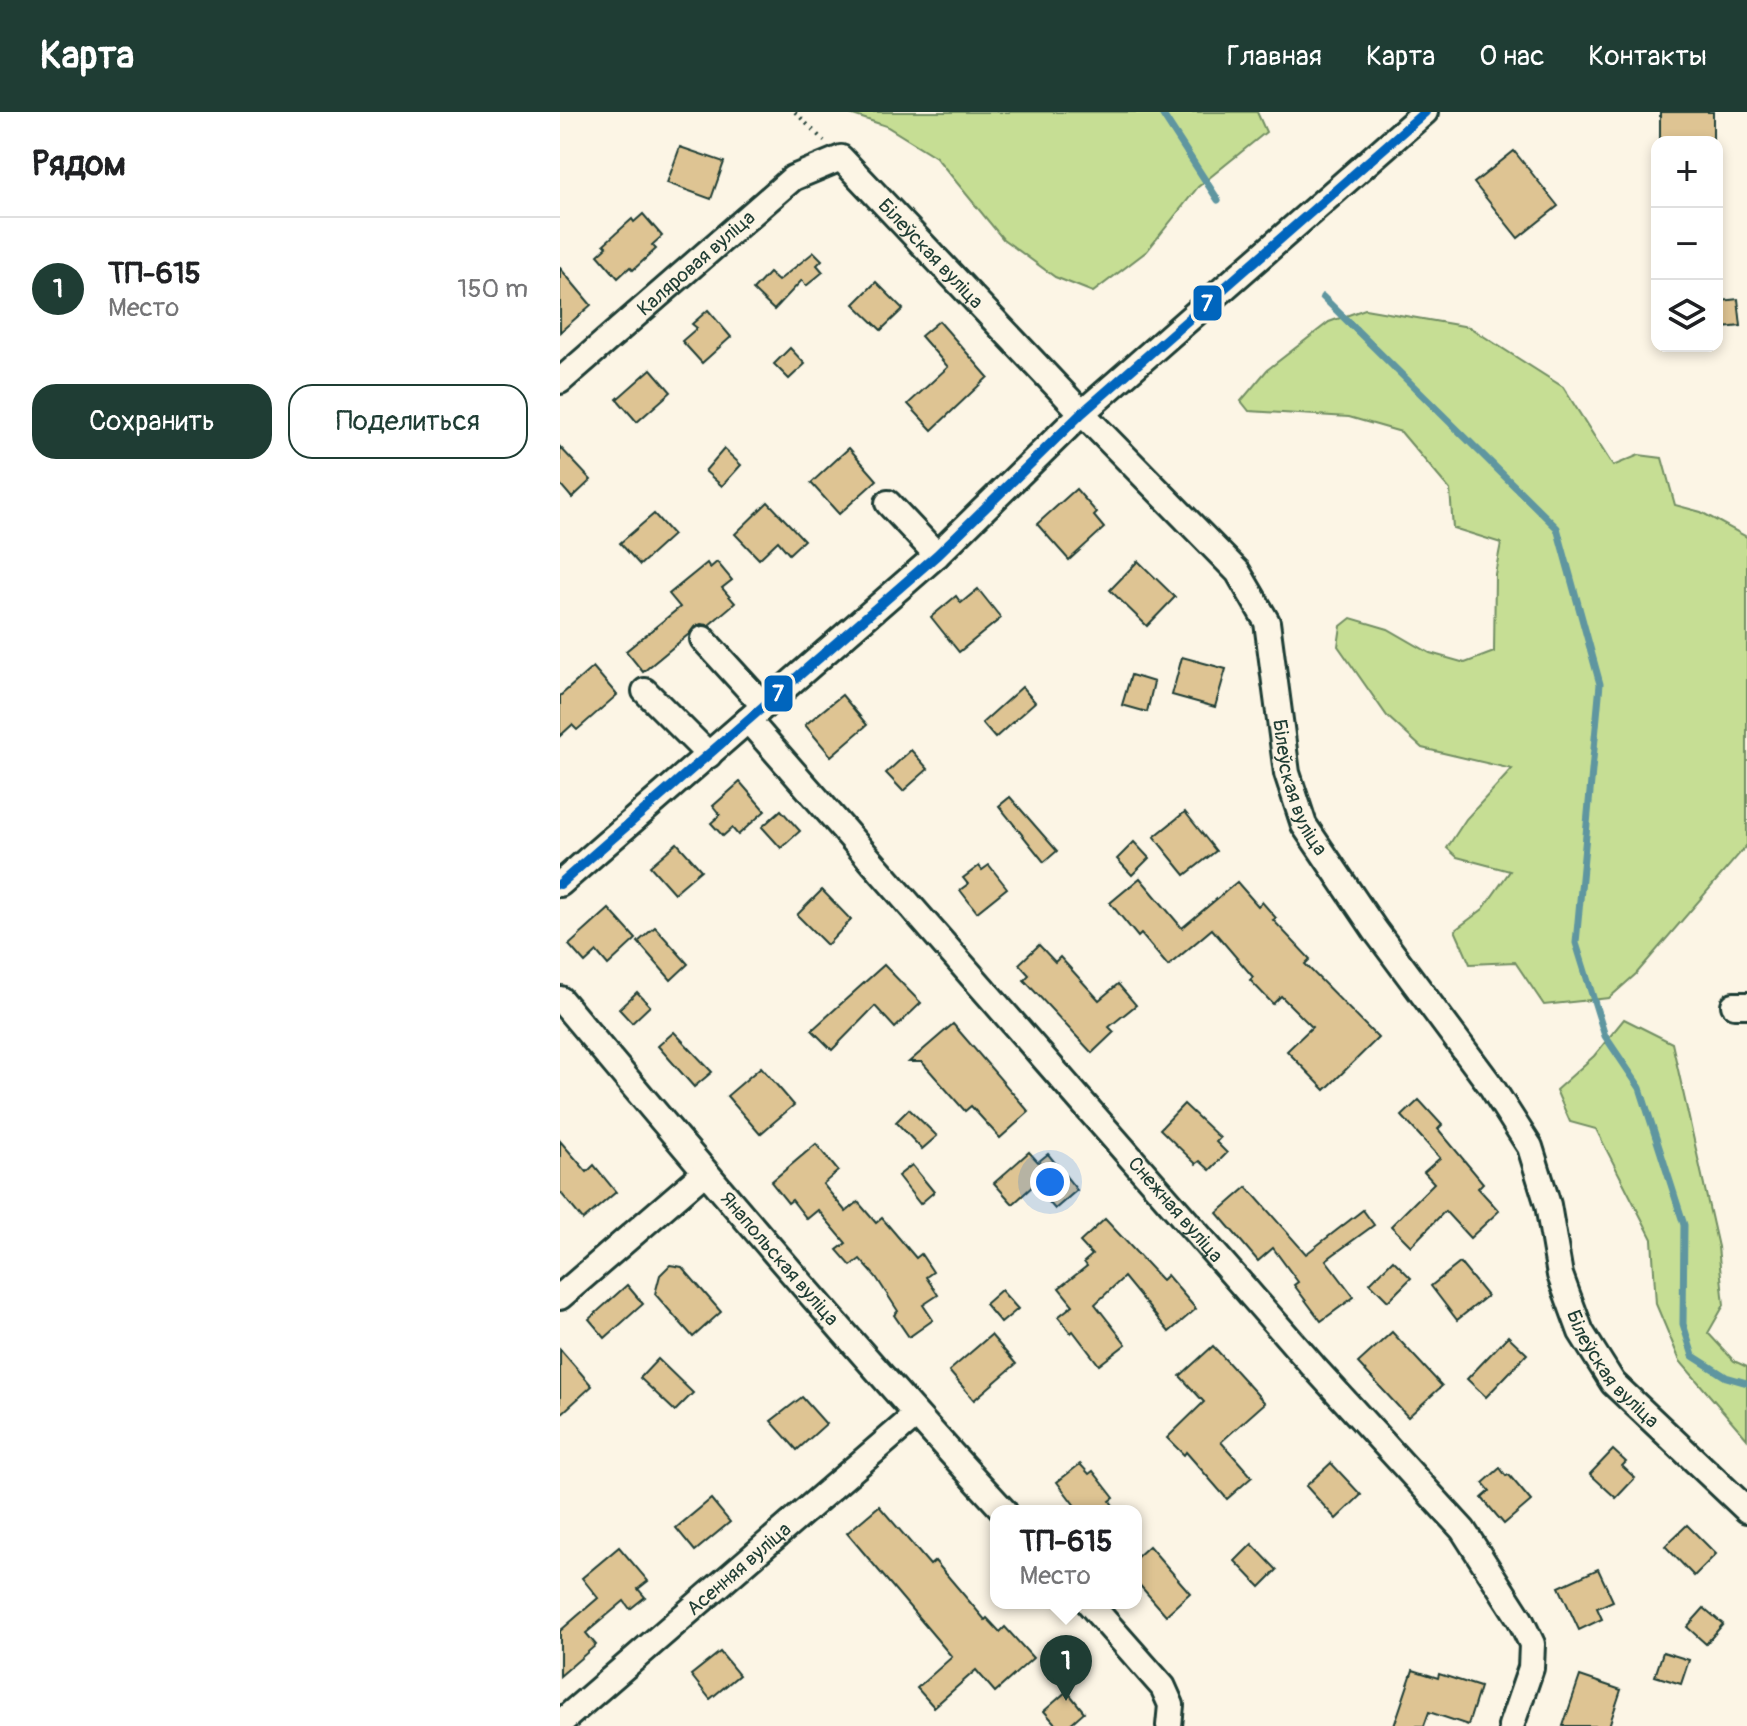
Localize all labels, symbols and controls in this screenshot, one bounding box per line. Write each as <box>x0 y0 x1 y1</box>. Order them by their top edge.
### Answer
text: Карта <box>40 32 134 80</box>
text: Главная <box>1227 39 1322 74</box>
text: Карта <box>1366 39 1435 74</box>
text: О нас <box>1479 39 1544 74</box>
text: Контакты <box>1588 39 1707 74</box>
map controls <box>1651 136 1723 352</box>
button: + <box>1651 136 1723 208</box>
text: Рядом <box>32 143 126 186</box>
street label: Білеўская вуліца <box>873 193 989 314</box>
street label: Каляровая вуліца <box>632 205 760 321</box>
button: − <box>1651 208 1723 280</box>
text: ТП-615 <box>108 255 201 292</box>
text: 1 <box>53 273 63 305</box>
text: 150 m <box>457 273 528 305</box>
button: layers <box>1651 280 1723 352</box>
line badge: 7 <box>1192 284 1223 322</box>
text: 7 <box>1201 290 1213 318</box>
text: Место <box>108 292 179 324</box>
button: Сохранить <box>32 384 272 459</box>
button: Поделиться <box>288 384 528 459</box>
line badge: 7 <box>763 674 794 713</box>
text: 7 <box>772 680 784 708</box>
street label: Білеўская вуліца <box>1267 718 1333 860</box>
street label: Снежная вуліца <box>1123 1152 1229 1268</box>
your location <box>1030 1162 1070 1202</box>
street label: Янапольская вуліца <box>715 1186 844 1331</box>
street label: Білеўская вуліца <box>1561 1306 1664 1433</box>
popup <box>990 1505 1142 1609</box>
street label: Асенняя вуліца <box>681 1517 796 1621</box>
text: ТП-615 <box>1020 1523 1112 1560</box>
text: Место <box>1020 1560 1091 1592</box>
pin: 1 <box>1040 1635 1092 1701</box>

